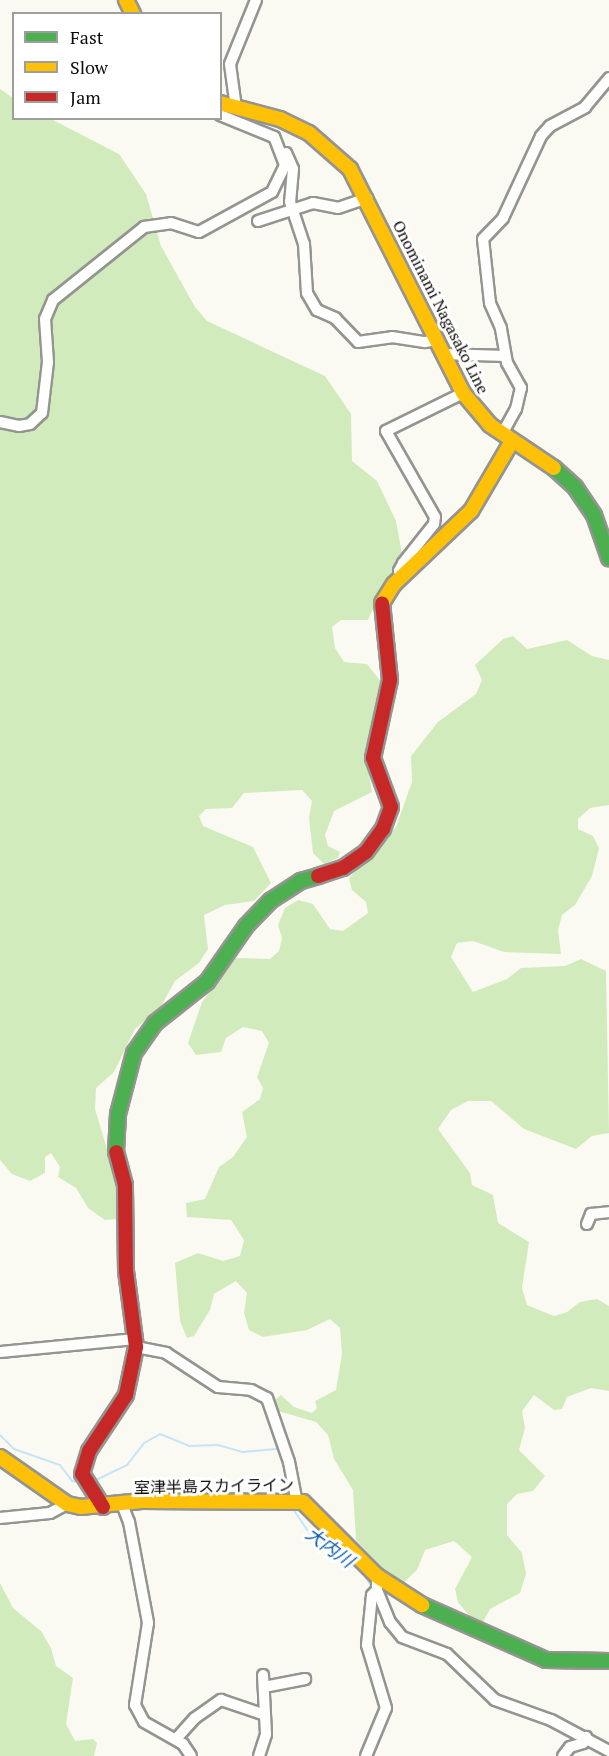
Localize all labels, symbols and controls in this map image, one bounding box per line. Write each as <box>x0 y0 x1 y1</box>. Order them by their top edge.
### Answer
legend <box>12 12 222 120</box>
text: Fast <box>70 25 103 49</box>
text: Slow <box>70 55 108 79</box>
text: Jam <box>70 85 101 109</box>
street label: Onominami Nagasako Line <box>389 217 493 397</box>
street label: 室津半島スカイライン <box>134 1475 294 1497</box>
water label: 大内川 <box>302 1522 358 1572</box>

